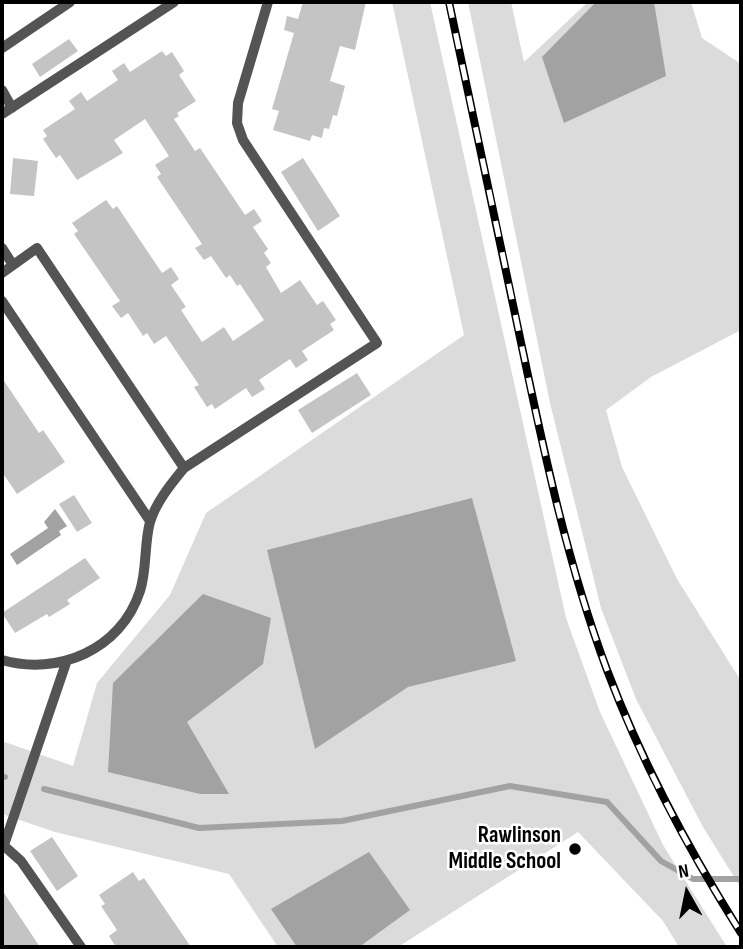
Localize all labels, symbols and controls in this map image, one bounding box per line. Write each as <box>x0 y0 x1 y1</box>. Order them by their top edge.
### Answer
place label: Rawlinson Middle School <box>449 822 561 876</box>
marker: Rawlinson Middle School <box>567 841 583 857</box>
north arrow <box>652 858 722 928</box>
text: N <box>677 860 690 884</box>

